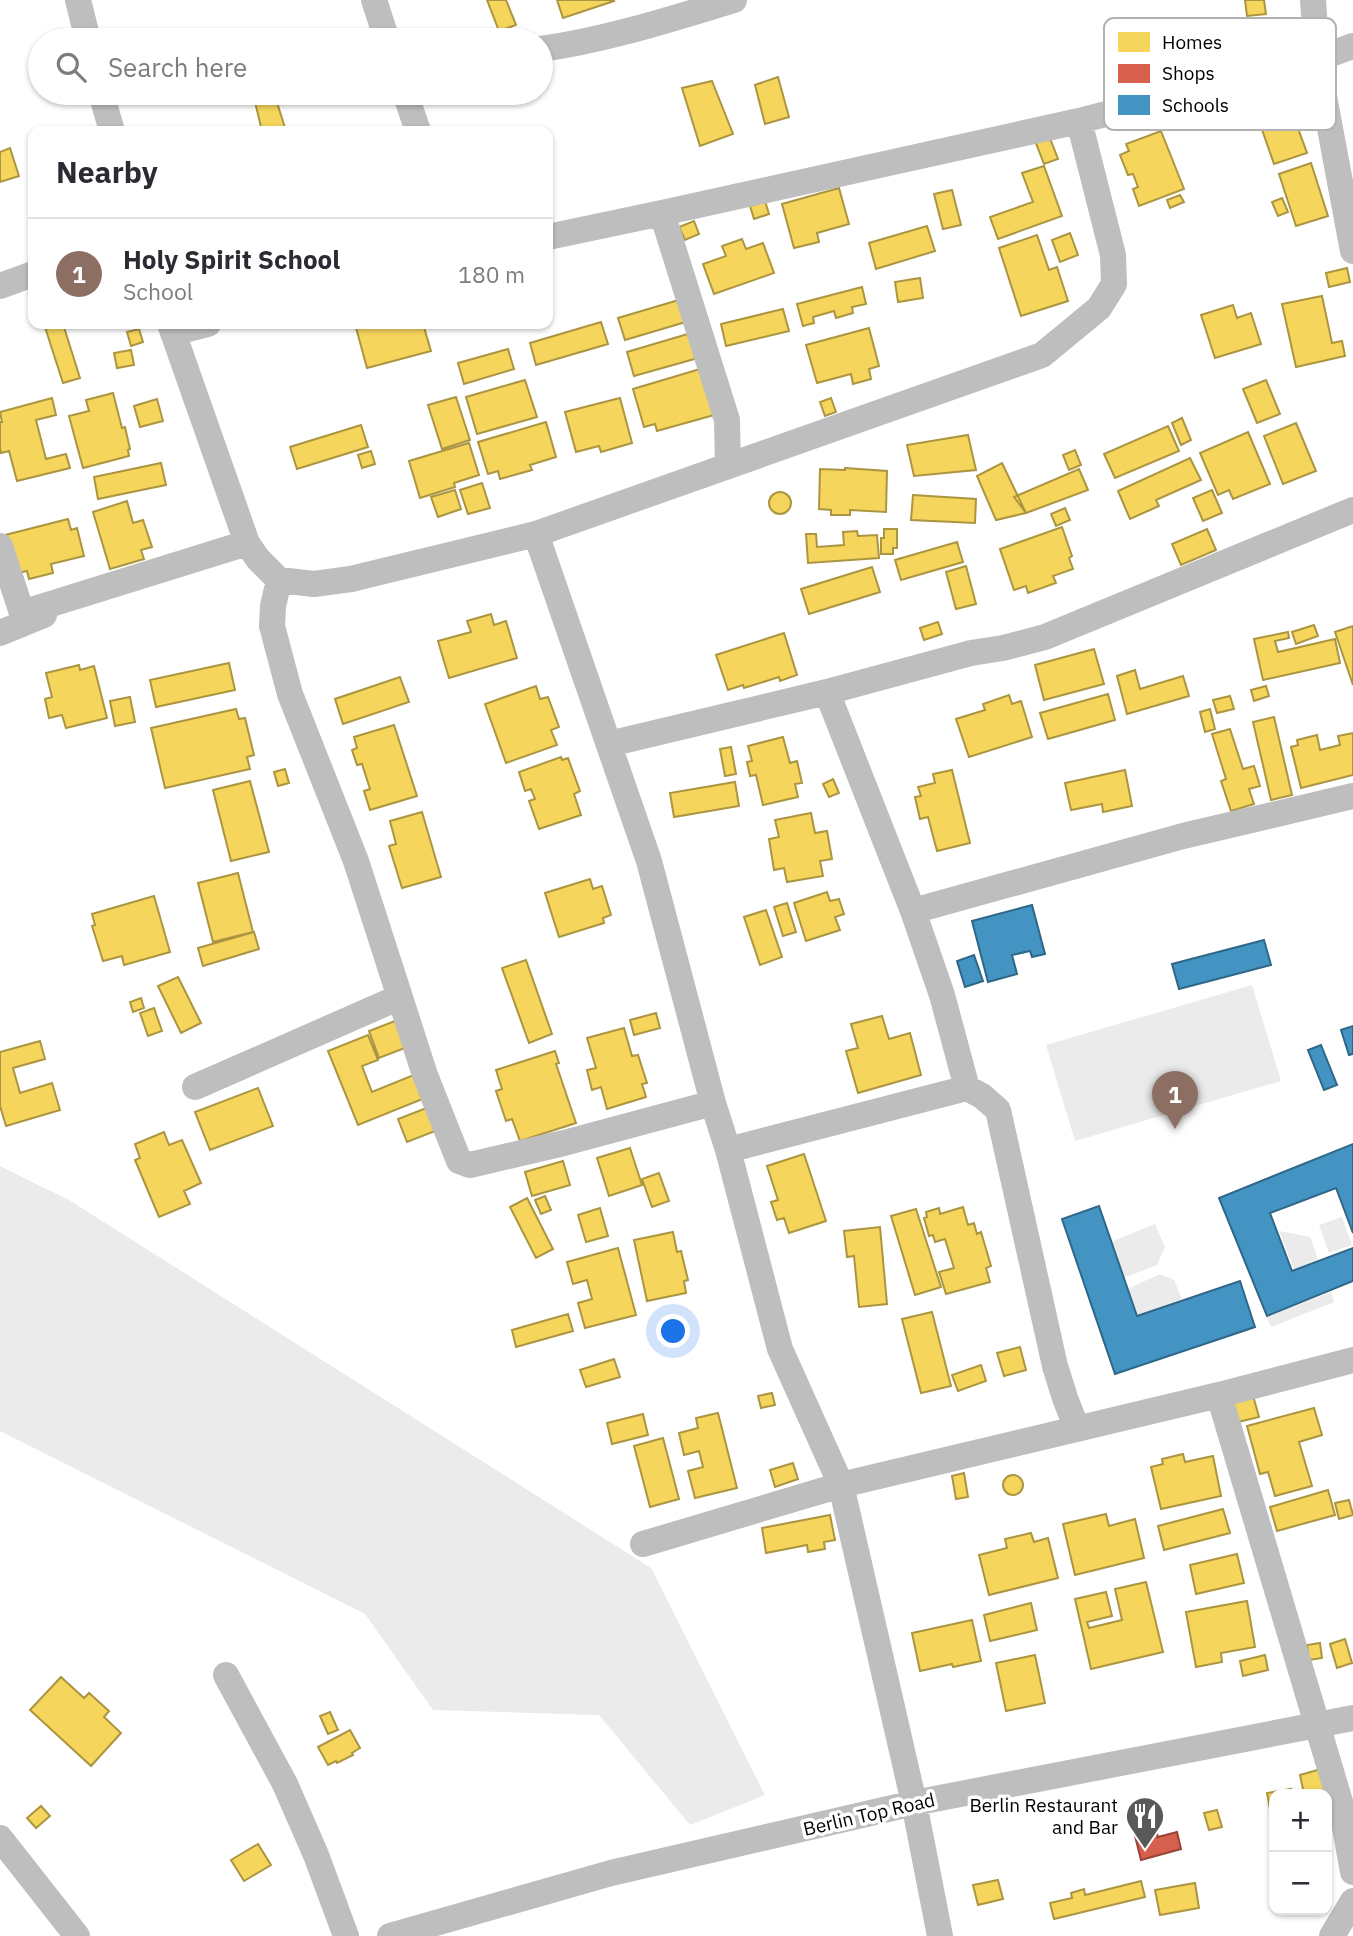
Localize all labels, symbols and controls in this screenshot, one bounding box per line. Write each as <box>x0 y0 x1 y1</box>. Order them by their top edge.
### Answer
legend <box>1104 18 1336 130</box>
search box <box>28 28 553 105</box>
text: Homes <box>1162 30 1222 54</box>
icon: search <box>52 48 90 86</box>
text: Search here <box>108 50 247 84</box>
text: Shops <box>1162 61 1215 85</box>
text: Schools <box>1162 93 1229 117</box>
text: Nearby <box>56 152 158 191</box>
text: Holy Spirit School <box>123 242 340 276</box>
text: 1 <box>72 259 86 289</box>
text: 180 m <box>458 259 525 289</box>
text: School <box>123 276 193 306</box>
pin: 1 <box>1152 1071 1198 1129</box>
your location <box>656 1314 690 1348</box>
street label: Berlin Top Road <box>801 1787 937 1841</box>
map controls <box>1269 1789 1332 1915</box>
button: + <box>1269 1789 1332 1852</box>
place label: Berlin Restaurant and Bar <box>969 1793 1118 1839</box>
restaurant icon: Berlin Restaurant and Bar <box>1124 1795 1166 1850</box>
button: − <box>1269 1852 1332 1915</box>

